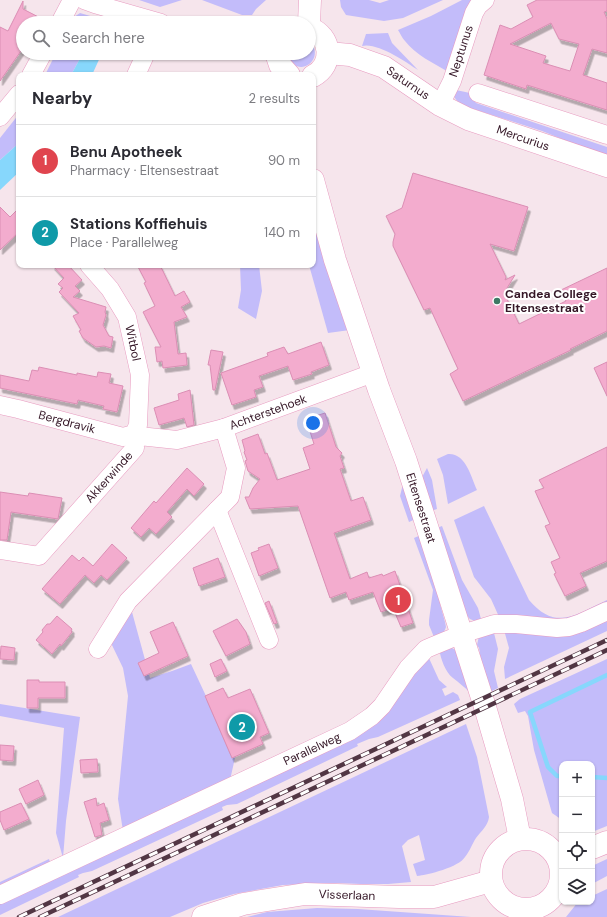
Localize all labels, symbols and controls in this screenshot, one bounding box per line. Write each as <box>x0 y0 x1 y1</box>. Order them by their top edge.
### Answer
search box <box>16 16 316 60</box>
street label: Neptunus <box>445 23 477 79</box>
icon: search <box>30 27 52 49</box>
text: Search here <box>62 28 145 48</box>
street label: Saturnus <box>383 63 433 103</box>
text: Nearby <box>32 87 92 109</box>
text: 2 results <box>249 90 300 107</box>
street label: Mercurius <box>494 121 552 155</box>
text: Benu Apotheek <box>70 142 182 162</box>
text: 1 <box>43 152 47 169</box>
text: 90 m <box>268 152 300 169</box>
text: Pharmacy · Eltensestraat <box>70 162 219 179</box>
text: Stations Koffiehuis <box>70 214 207 234</box>
text: 2 <box>41 224 49 241</box>
text: 140 m <box>264 224 300 241</box>
text: Place · Parallelweg <box>70 234 178 251</box>
place label: Candea College Eltensestraat <box>505 286 597 316</box>
marker: Candea College Eltensestraat <box>492 296 502 306</box>
street label: Witbol <box>121 323 145 363</box>
street label: Achterstehoek <box>227 391 309 433</box>
street label: Bergdravik <box>37 407 97 437</box>
your location <box>303 413 323 433</box>
street label: Akkerwinde <box>82 448 137 506</box>
street label: Eltensestraat <box>402 471 440 545</box>
pin: 1 <box>385 585 411 615</box>
pin: 2 <box>229 712 255 742</box>
street label: Parallelweg <box>281 729 343 769</box>
map controls <box>559 761 595 905</box>
button: + <box>559 761 595 797</box>
button: − <box>559 797 595 833</box>
button: locate <box>559 833 595 869</box>
button: layers <box>559 869 595 905</box>
street label: Visserlaan <box>318 886 376 904</box>

